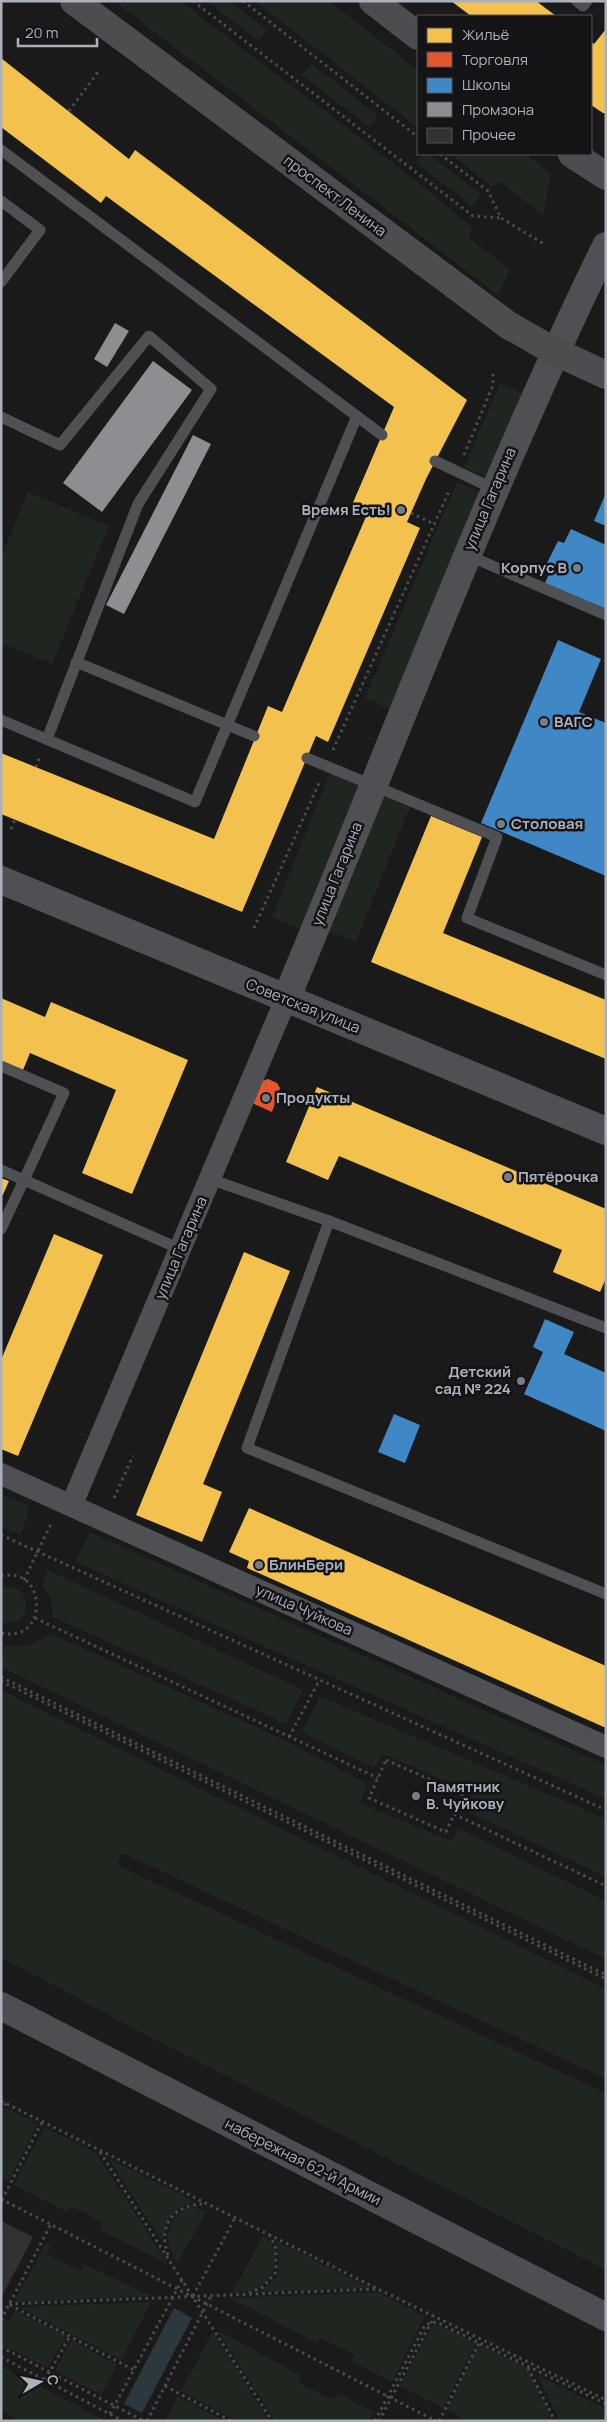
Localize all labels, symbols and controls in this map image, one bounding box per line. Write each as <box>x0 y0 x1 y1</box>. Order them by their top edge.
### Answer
scale bar <box>18 15 96 47</box>
legend <box>417 15 592 155</box>
text: 20 m <box>25 22 58 43</box>
text: Жильё <box>462 24 510 45</box>
text: Торговля <box>462 49 528 70</box>
text: Школы <box>462 74 510 95</box>
text: Промзона <box>462 99 534 120</box>
text: Прочее <box>462 124 516 145</box>
street label: проспект Ленина <box>280 150 391 241</box>
street label: улица Гагарина <box>458 444 521 554</box>
place label: Время Есть! <box>302 499 391 520</box>
marker: Время Есть! <box>395 504 407 516</box>
place label: Корпус В <box>501 557 568 578</box>
marker: Корпус В <box>571 562 583 574</box>
place label: ВАГС <box>554 711 593 732</box>
marker: ВАГС <box>538 716 550 728</box>
place label: Столовая <box>511 813 583 834</box>
marker: Столовая <box>495 818 507 830</box>
street label: улица Гагарина <box>306 819 367 929</box>
street label: Советская улица <box>243 973 363 1038</box>
place label: Продукты <box>276 1087 350 1108</box>
marker: Продукты <box>260 1092 272 1104</box>
place label: Пятёрочка <box>518 1166 598 1187</box>
marker: Пятёрочка <box>502 1171 514 1183</box>
street label: улица Гагарина <box>149 1193 212 1303</box>
place label: Детский сад № 224 <box>435 1361 511 1399</box>
marker: Детский сад № 224 <box>515 1375 527 1387</box>
place label: БлинБери <box>269 1554 343 1575</box>
marker: БлинБери <box>253 1559 265 1571</box>
street label: улица Чуйкова <box>252 1579 356 1640</box>
place label: Памятник В. Чуйкову <box>426 1776 505 1814</box>
marker: Памятник В. Чуйкову <box>410 1790 422 1802</box>
street label: набережная 62-й Армии <box>222 2113 385 2210</box>
north arrow <box>15 2357 65 2407</box>
text: С <box>43 2373 64 2386</box>

